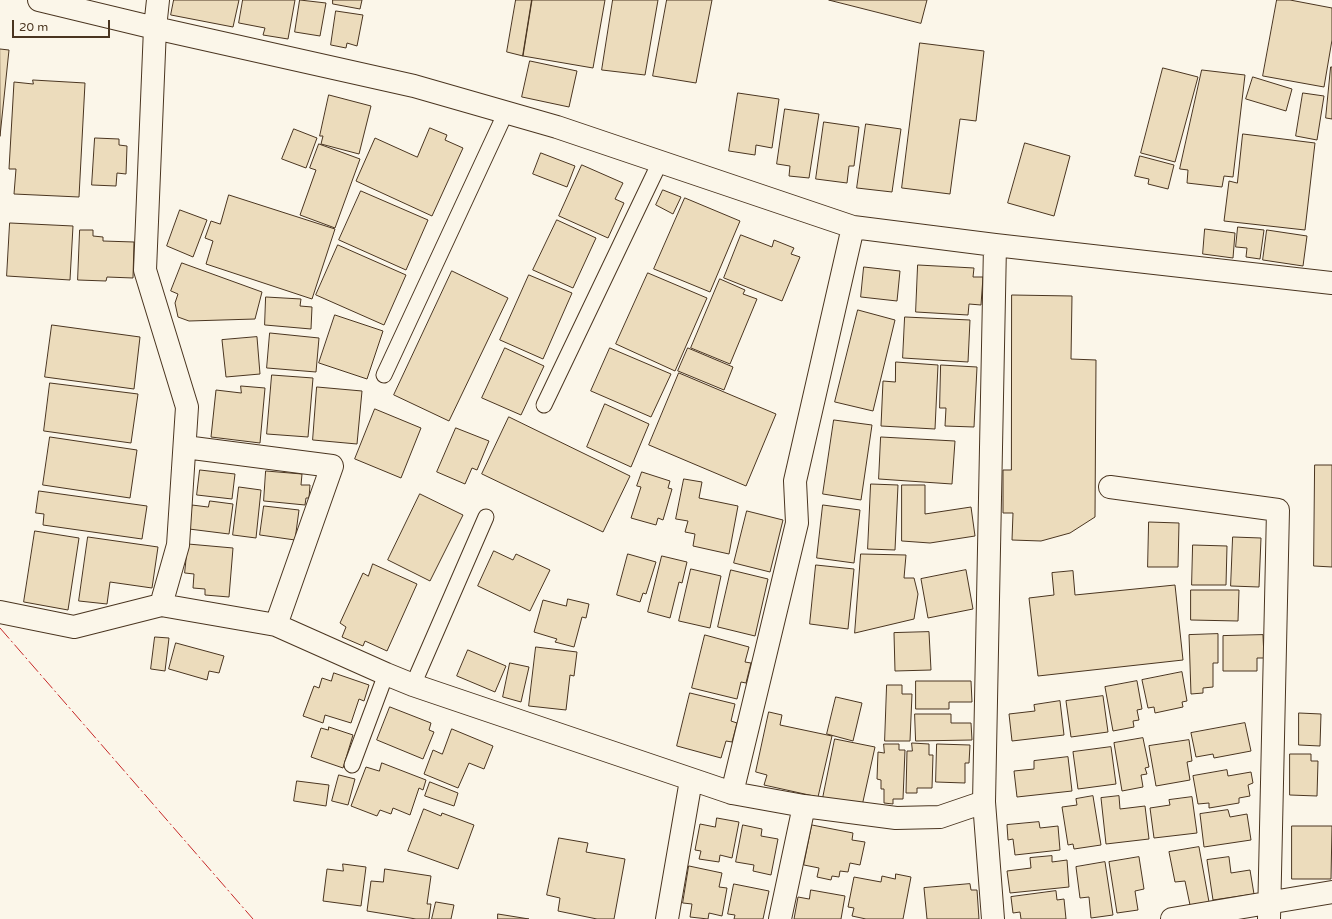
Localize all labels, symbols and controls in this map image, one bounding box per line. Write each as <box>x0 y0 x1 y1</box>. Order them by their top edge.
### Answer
scale bar <box>14 12 112 38</box>
text: 20 m <box>19 20 48 34</box>

